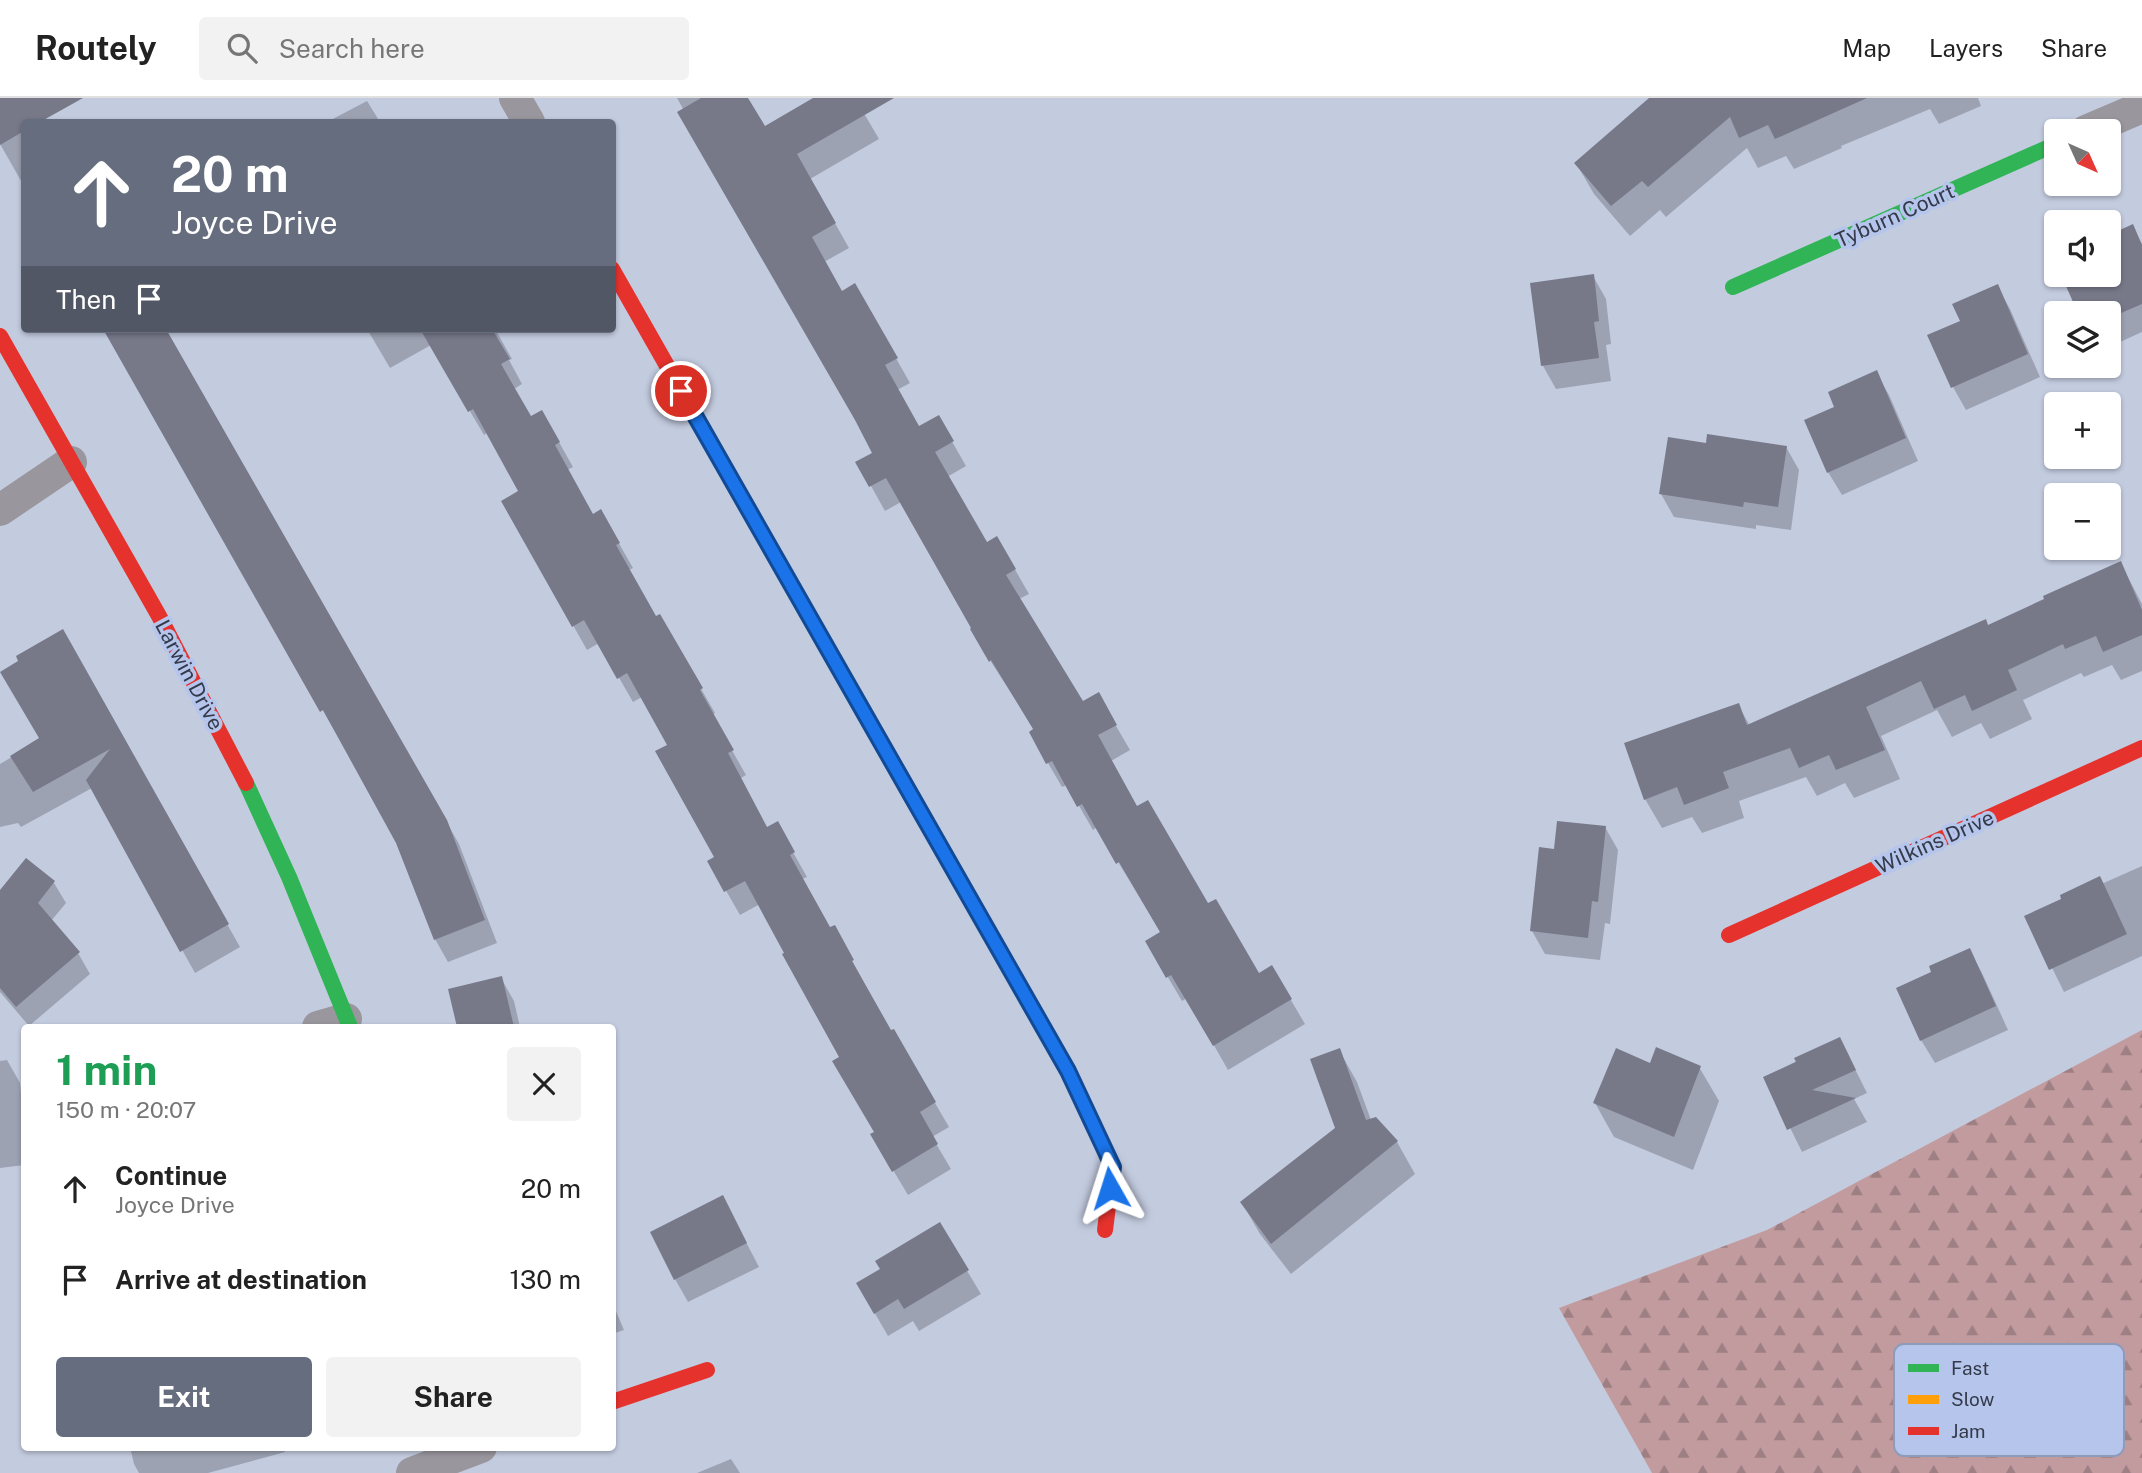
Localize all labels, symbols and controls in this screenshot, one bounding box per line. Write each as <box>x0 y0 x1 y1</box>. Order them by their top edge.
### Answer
search box <box>199 17 689 80</box>
text: Routely <box>35 29 157 67</box>
icon: search <box>223 29 261 67</box>
text: Search here <box>279 33 425 64</box>
text: Map <box>1842 34 1891 62</box>
text: Layers <box>1929 34 2003 62</box>
text: Share <box>2041 34 2107 62</box>
north arrow <box>2044 119 2121 196</box>
map controls <box>2044 119 2121 560</box>
text: 20 m <box>171 145 289 203</box>
icon: ahead <box>56 147 147 238</box>
street label: Tyburn Court <box>1831 178 1958 253</box>
text: Joyce Drive <box>171 204 338 241</box>
button: sound <box>2044 210 2121 287</box>
icon: arrive <box>130 280 168 318</box>
text: Then <box>56 284 116 315</box>
button: layers <box>2044 301 2121 378</box>
pin <box>651 361 711 421</box>
icon: arrive <box>662 372 700 410</box>
button: + <box>2044 392 2121 469</box>
button: − <box>2044 483 2121 560</box>
street label: Larwin Drive <box>150 615 229 734</box>
street label: Wilkins Drive <box>1872 804 1998 879</box>
text: 1 min <box>56 1045 157 1094</box>
button: close <box>507 1047 581 1121</box>
text: 150 m · 20:07 <box>56 1096 196 1123</box>
position arrow <box>1073 1151 1147 1225</box>
text: Continue <box>115 1160 227 1191</box>
icon: ahead <box>56 1170 94 1208</box>
text: 20 m <box>521 1173 581 1204</box>
text: Joyce Drive <box>115 1191 235 1218</box>
icon: arrive <box>56 1261 94 1299</box>
text: Arrive at destination <box>115 1264 367 1295</box>
text: 130 m <box>509 1264 581 1295</box>
legend <box>1894 1344 2124 1456</box>
button: Exit <box>56 1357 312 1437</box>
button: Share <box>326 1357 581 1437</box>
text: Fast <box>1951 1357 1989 1379</box>
text: Slow <box>1951 1388 1995 1410</box>
text: Jam <box>1951 1420 1985 1442</box>

